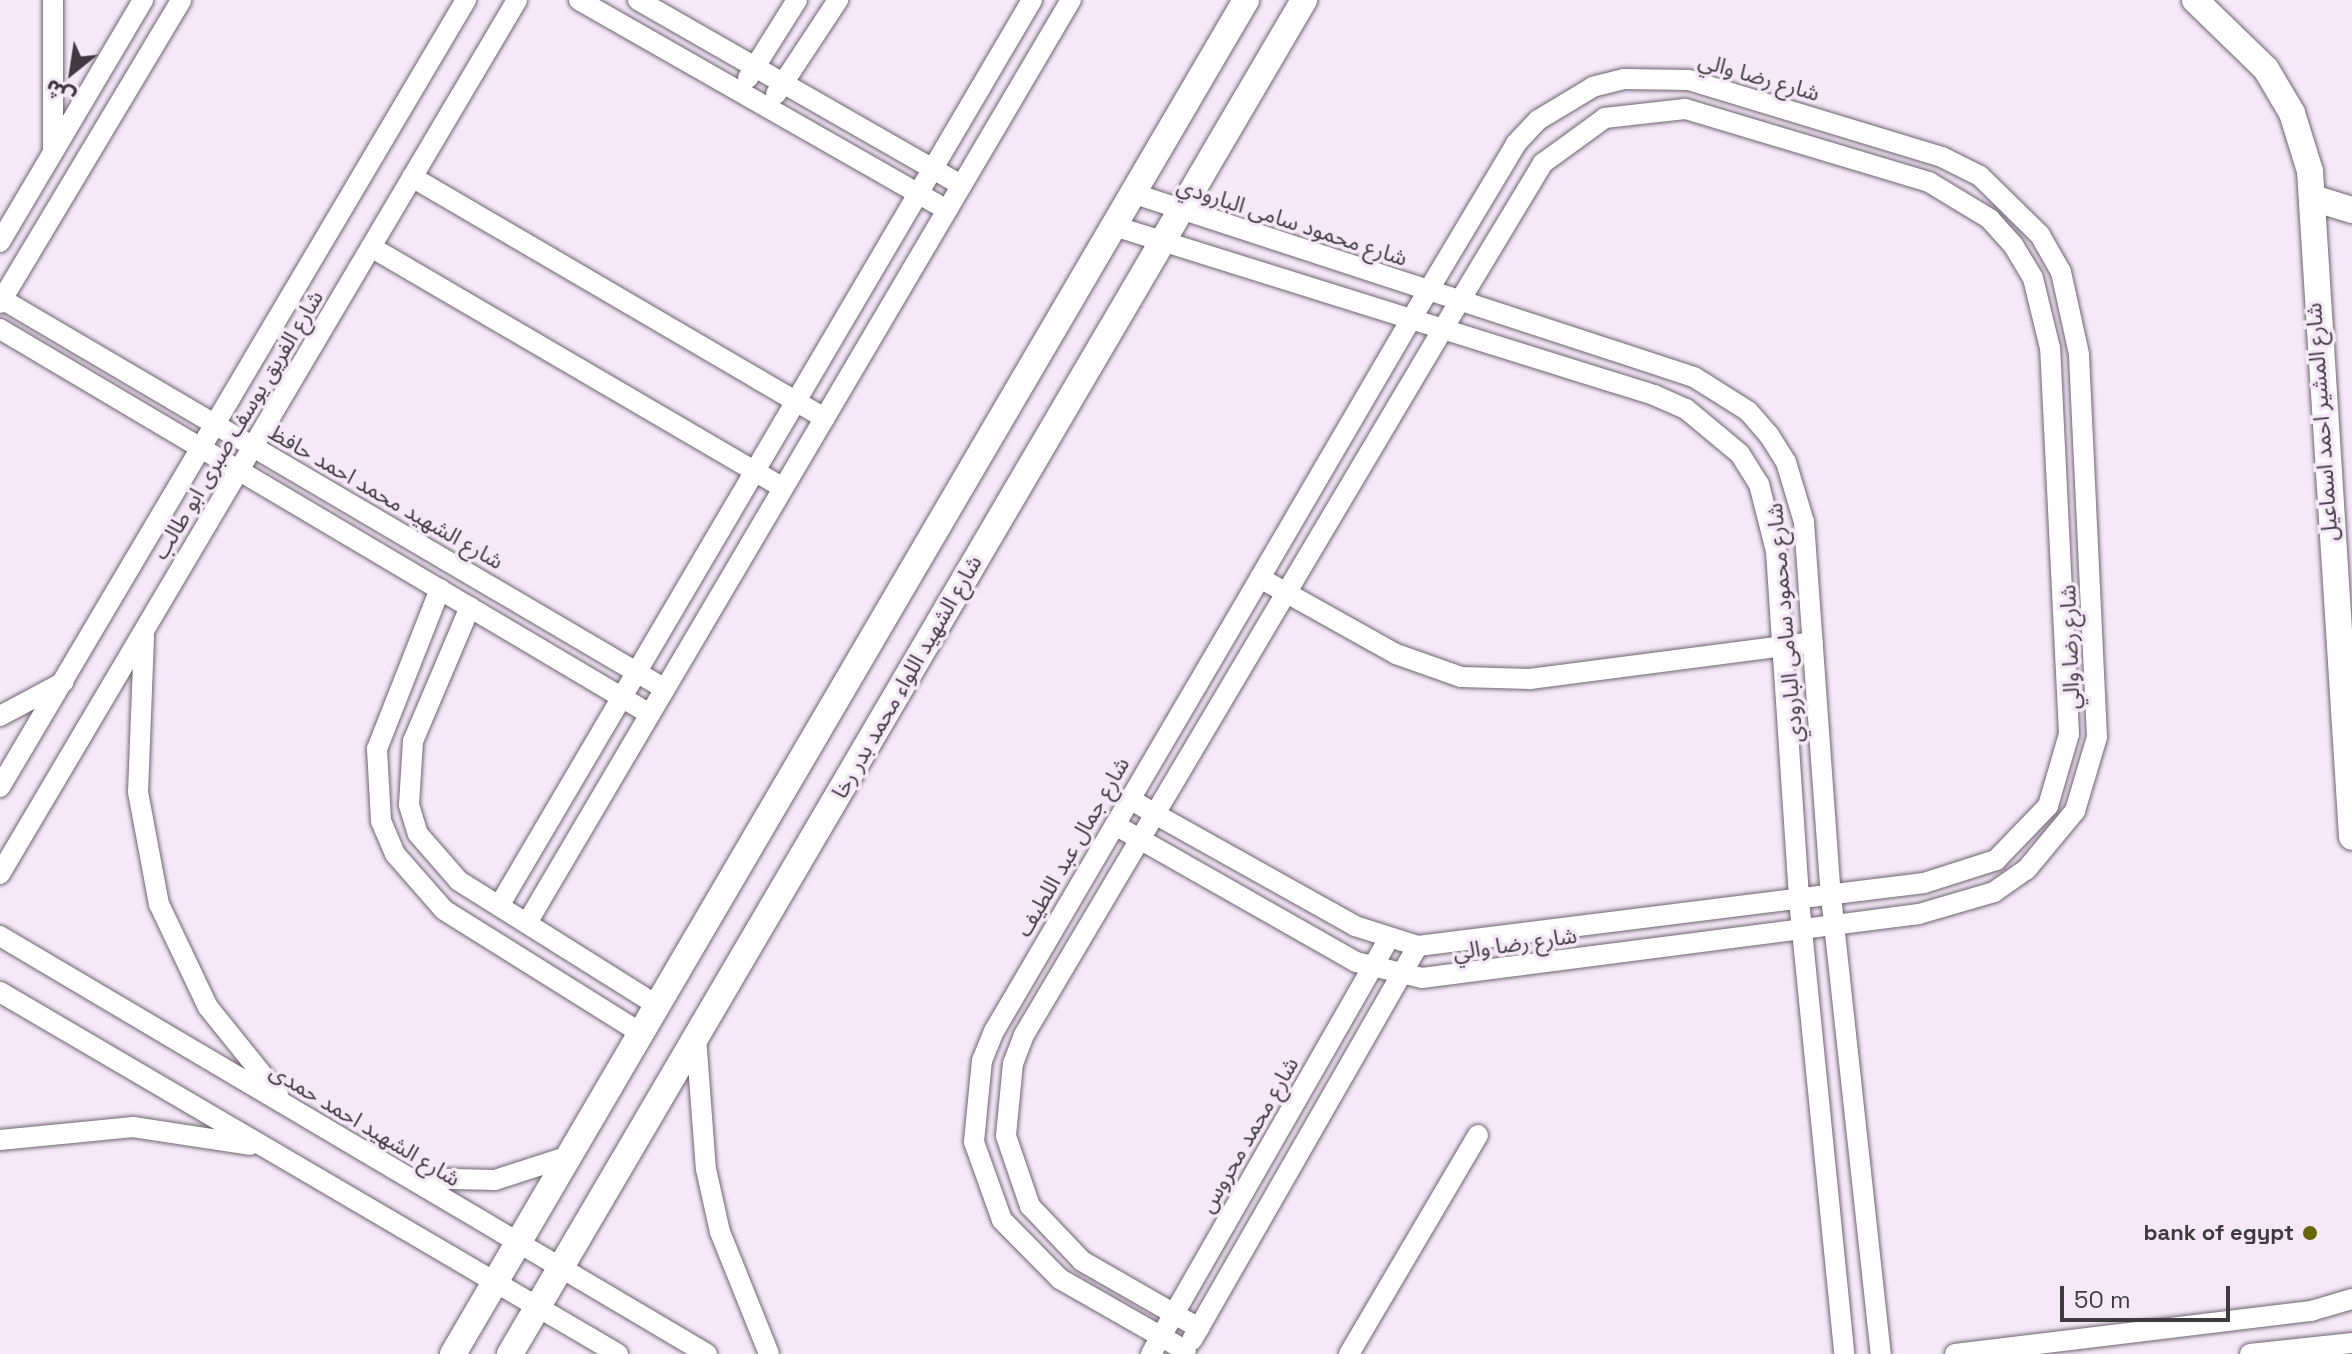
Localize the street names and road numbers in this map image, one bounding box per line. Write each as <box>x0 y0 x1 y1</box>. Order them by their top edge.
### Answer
street label: شارع رضا والي <box>1695 47 1823 107</box>
street label: شارع محمود سامى البارودي <box>1174 172 1410 272</box>
street label: شارع الفريق يوسف صبرى ابو طالب <box>147 286 329 564</box>
street label: شارع المشير احمد اسماعيل <box>2301 302 2343 542</box>
street label: شارع الشهيد محمد احمد حافظ <box>264 419 508 575</box>
street label: شارع محمود سامى البارودي <box>1761 502 1809 744</box>
street label: شارع الشهيد اللواء محمد بدر رخا <box>826 551 988 803</box>
street label: شارع رضا والي <box>2055 584 2085 710</box>
street label: شارع جمال عبد اللطيف <box>1011 752 1135 942</box>
street label: شارع رضا والي <box>1451 922 1579 966</box>
street label: شارع محمد محروس <box>1194 1053 1304 1217</box>
street label: شارع الشهيد احمد حمدى <box>265 1058 465 1192</box>

